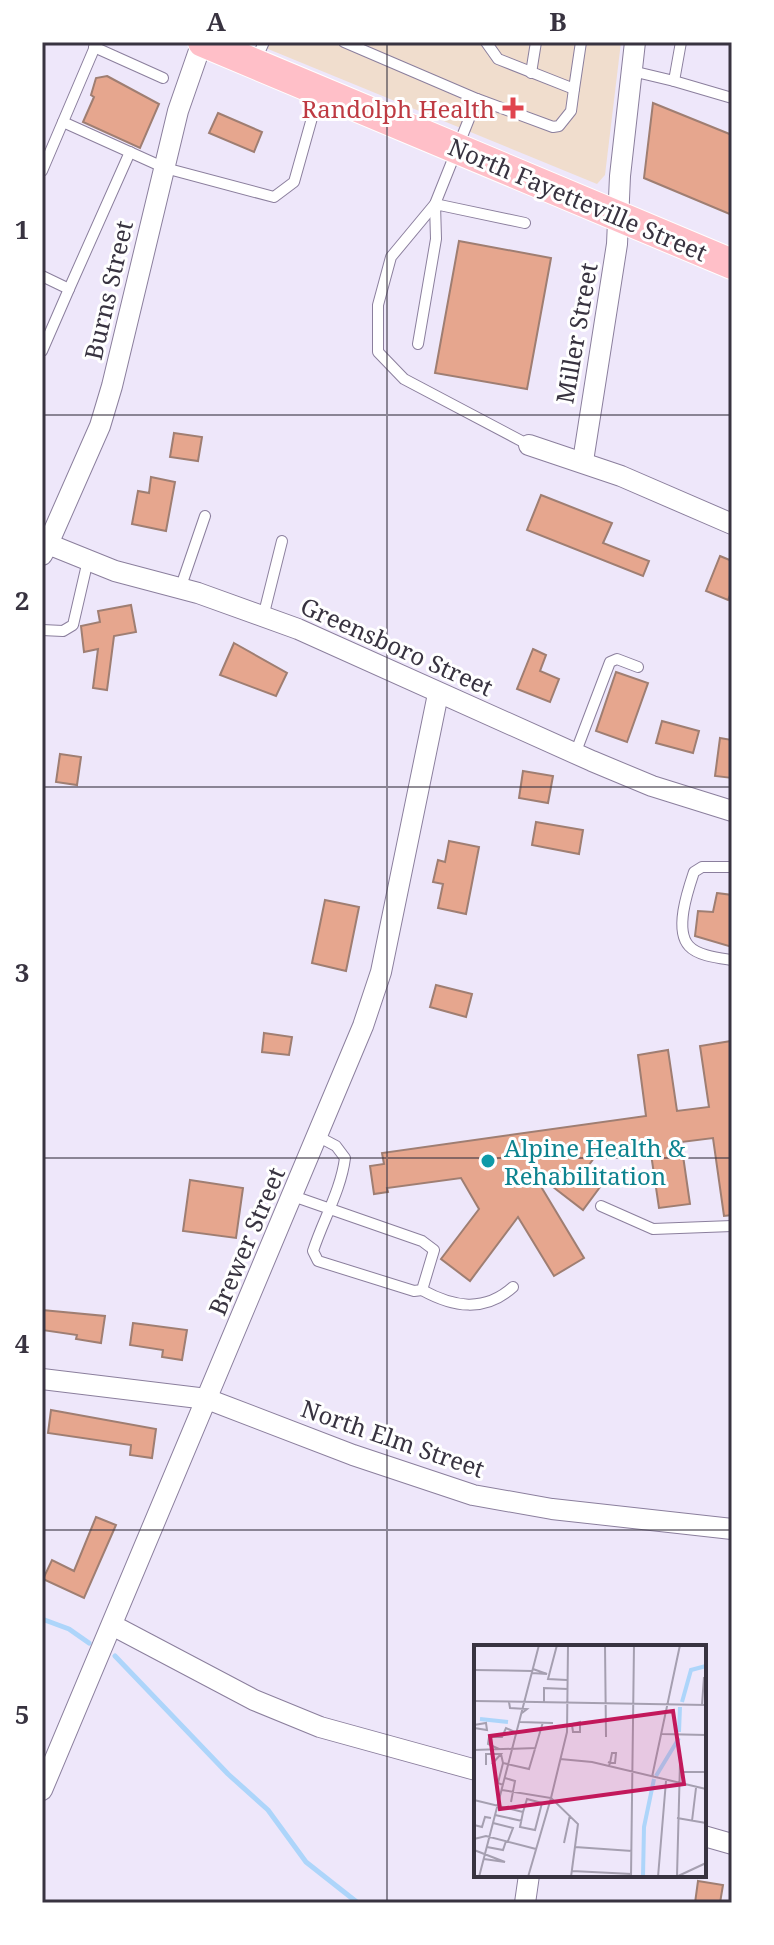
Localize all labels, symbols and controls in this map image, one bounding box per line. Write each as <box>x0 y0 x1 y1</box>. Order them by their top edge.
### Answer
text: A <box>206 3 226 39</box>
text: B <box>549 3 567 39</box>
place label: Randolph Health <box>302 92 495 125</box>
marker: Randolph Health <box>502 97 524 119</box>
street label: North Fayetteville Street <box>443 129 713 269</box>
text: 1 <box>15 211 29 247</box>
street label: Burns Street <box>76 217 140 363</box>
street label: Miller Street <box>547 260 605 406</box>
text: 2 <box>15 582 29 618</box>
street label: Greensboro Street <box>296 589 498 703</box>
text: 3 <box>15 954 29 990</box>
place label: Alpine Health & Rehabilitation <box>504 1131 686 1192</box>
marker: Alpine Health & Rehabilitation <box>479 1152 497 1170</box>
street label: Brewer Street <box>200 1162 292 1320</box>
text: 4 <box>15 1325 30 1361</box>
street label: North Elm Street <box>297 1391 489 1485</box>
inset map <box>474 1645 706 1877</box>
text: 5 <box>15 1696 29 1732</box>

